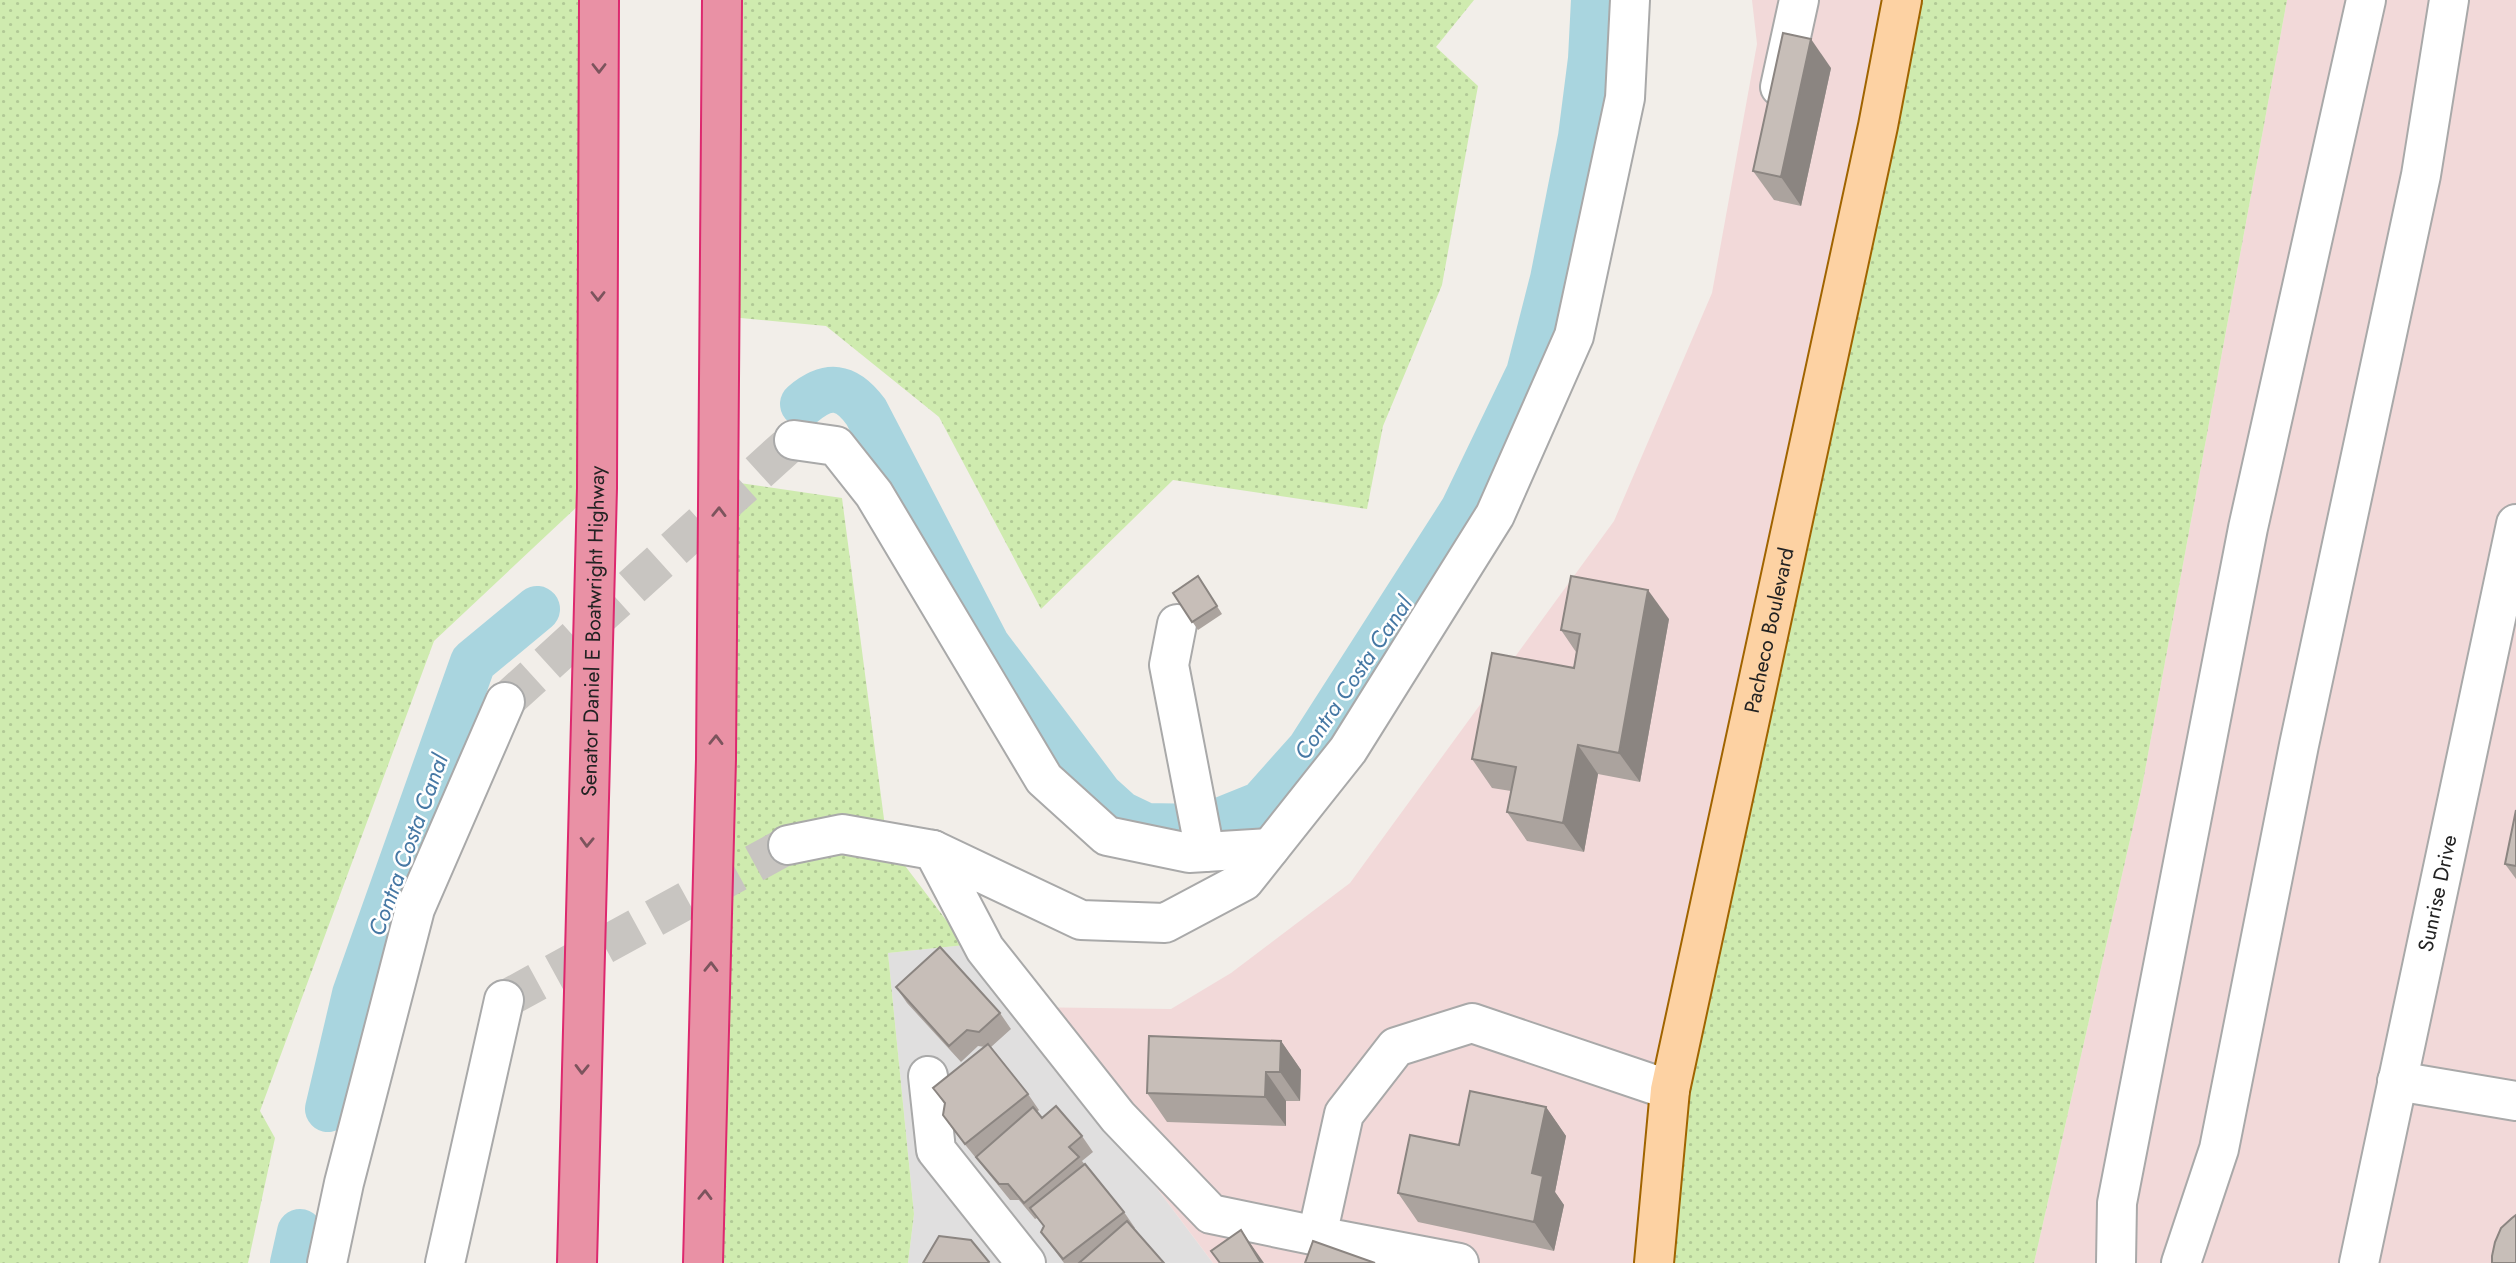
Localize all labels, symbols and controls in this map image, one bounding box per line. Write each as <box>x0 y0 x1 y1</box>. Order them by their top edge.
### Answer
one-way arrow <box>591 63 606 74</box>
one-way arrow <box>590 291 606 301</box>
street label: Senator Daniel E Boatwright Highway <box>574 465 612 797</box>
one-way arrow <box>711 507 727 517</box>
street label: Pacheco Boulevard <box>1737 545 1802 716</box>
water label: Contra Costa Canal <box>1286 589 1421 767</box>
one-way arrow <box>709 734 724 745</box>
water label: Contra Costa Canal <box>359 749 457 941</box>
street label: Sunrise Drive <box>2411 832 2465 954</box>
one-way arrow <box>580 836 595 847</box>
one-way arrow <box>703 962 719 972</box>
one-way arrow <box>574 1064 589 1075</box>
one-way arrow <box>697 1189 713 1200</box>

